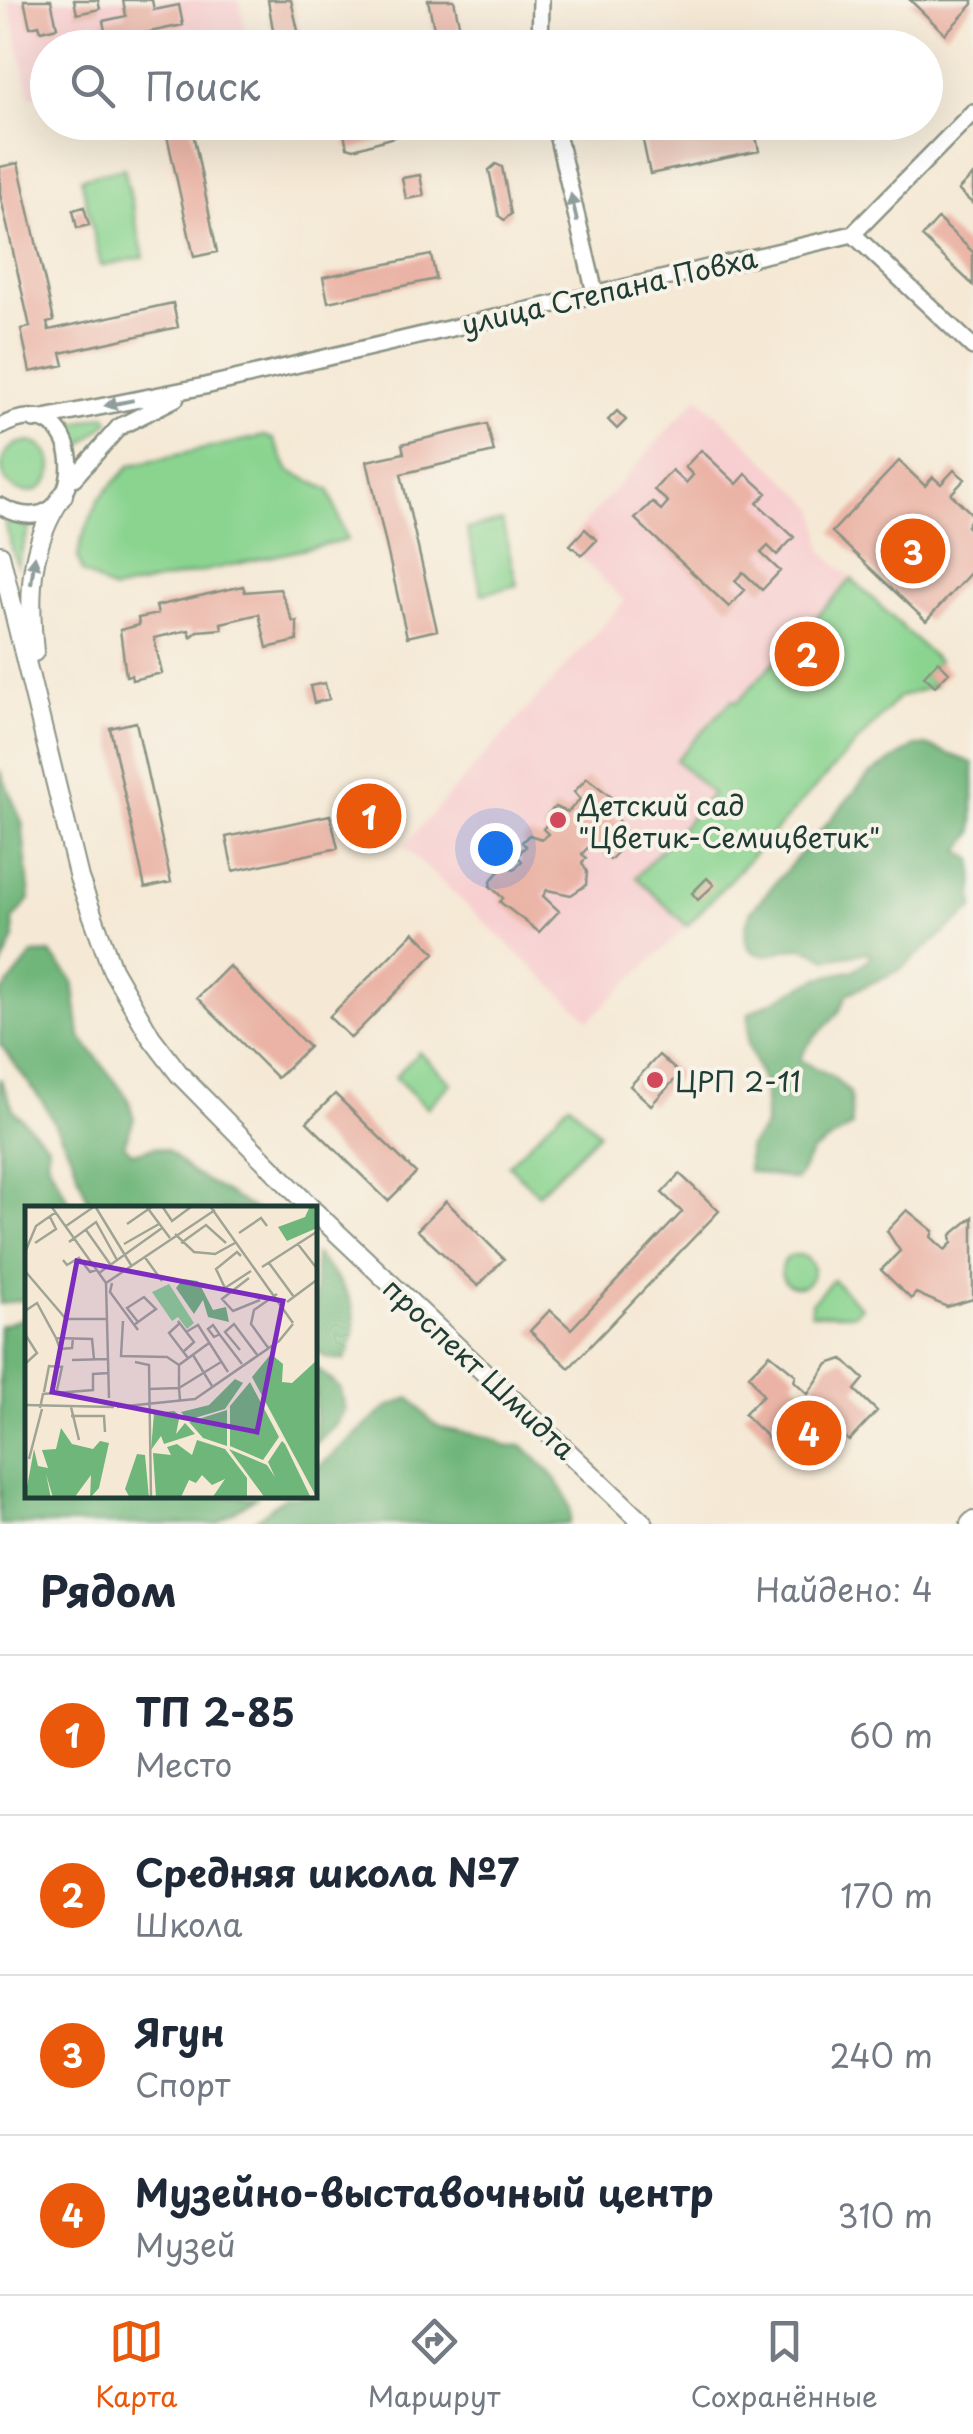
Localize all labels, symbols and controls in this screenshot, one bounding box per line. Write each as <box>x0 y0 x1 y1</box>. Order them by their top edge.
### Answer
search box <box>30 30 943 140</box>
text: Поиск <box>145 57 260 114</box>
icon: search <box>65 58 120 113</box>
one-way arrow <box>566 192 581 223</box>
street label: улица Степана Повха <box>457 235 762 345</box>
one-way arrow <box>103 395 134 411</box>
pin: 3 <box>880 514 946 588</box>
one-way arrow <box>25 554 41 586</box>
pin: 2 <box>774 616 840 692</box>
pin: 1 <box>336 778 402 854</box>
place label: Детский сад "Цветик-Семицветик" <box>577 783 880 858</box>
marker: Детский сад "Цветик-Семицветик" <box>547 809 569 831</box>
your location <box>470 823 521 874</box>
place label: ЦРП 2-11 <box>675 1059 801 1102</box>
marker: ЦРП 2-11 <box>644 1069 666 1091</box>
inset map <box>25 1206 318 1499</box>
street label: проспект Шмидта <box>374 1267 587 1470</box>
pin: 4 <box>776 1396 842 1470</box>
text: Рядом <box>40 1558 177 1621</box>
text: Найдено: 4 <box>755 1565 933 1613</box>
text: ТП 2-85 <box>135 1683 295 1740</box>
text: 1 <box>65 1711 80 1759</box>
text: 60 m <box>849 1711 933 1759</box>
text: Место <box>135 1740 232 1788</box>
text: Средняя школа №7 <box>135 1843 519 1900</box>
text: 2 <box>61 1871 84 1919</box>
text: 170 m <box>840 1871 933 1919</box>
text: Школа <box>135 1900 242 1948</box>
text: Ягун <box>135 2003 225 2060</box>
text: 3 <box>62 2031 83 2079</box>
text: 240 m <box>830 2031 933 2079</box>
text: Спорт <box>135 2060 230 2108</box>
text: Музейно-выставочный центр <box>135 2163 713 2220</box>
text: 4 <box>62 2191 83 2239</box>
text: 310 m <box>837 2191 933 2239</box>
text: Музей <box>135 2220 236 2268</box>
tab: Карта <box>95 2314 177 2417</box>
tab: Маршрут <box>368 2314 500 2417</box>
tab: Сохранённые <box>691 2314 878 2417</box>

